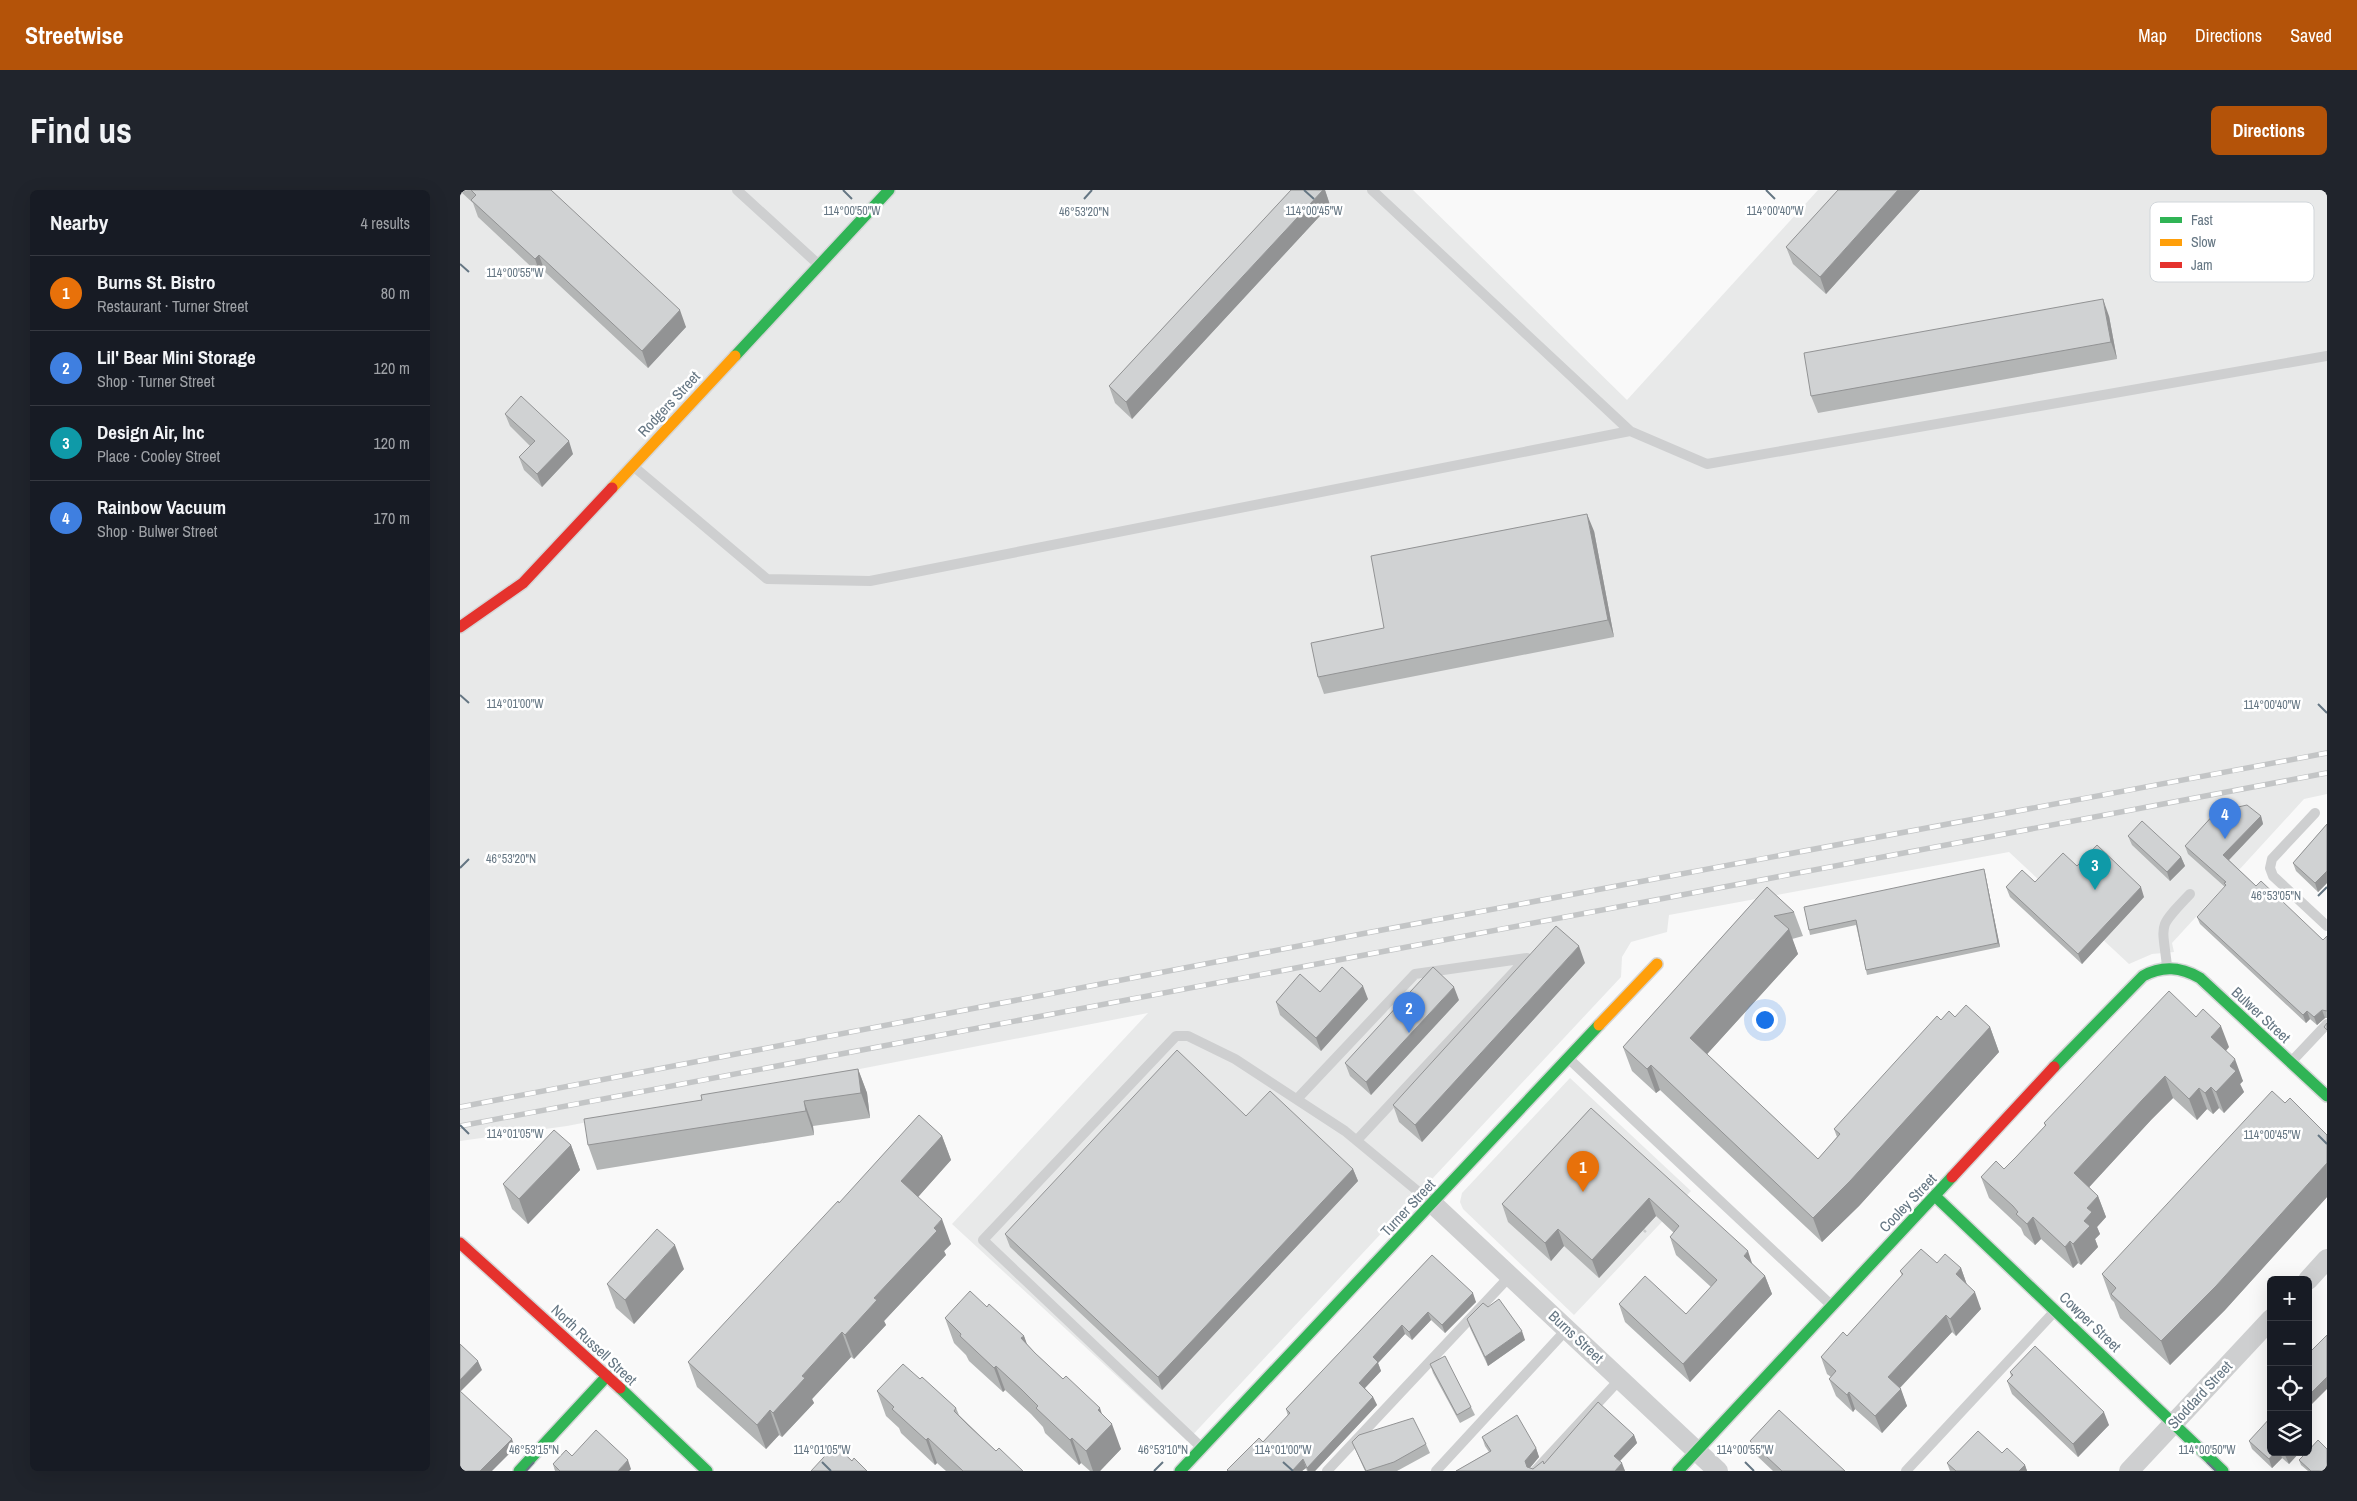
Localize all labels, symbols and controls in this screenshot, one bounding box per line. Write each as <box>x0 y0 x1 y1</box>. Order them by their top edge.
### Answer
text: Streetwise <box>25 19 123 51</box>
text: Map <box>2138 23 2167 48</box>
text: Directions <box>2195 23 2262 48</box>
text: Saved <box>2290 23 2332 48</box>
button: Directions <box>2211 106 2327 155</box>
text: Find us <box>30 107 132 154</box>
legend <box>2150 202 2314 282</box>
text: 114°00'50"W <box>823 203 881 219</box>
text: 114°00'45"W <box>1285 203 1343 219</box>
text: 114°00'40"W <box>1746 203 1804 219</box>
text: 46°53'20"N <box>1059 204 1109 220</box>
text: Nearby <box>50 208 108 237</box>
text: Fast <box>2191 211 2213 229</box>
text: 4 results <box>360 212 410 234</box>
text: Slow <box>2191 233 2217 251</box>
text: Jam <box>2191 256 2213 274</box>
text: 114°00'55"W <box>486 265 544 281</box>
text: Burns St. Bistro <box>97 269 216 295</box>
text: 1 <box>62 282 70 304</box>
text: 80 m <box>381 282 410 304</box>
text: Restaurant · Turner Street <box>97 295 248 317</box>
text: Lil' Bear Mini Storage <box>97 344 256 370</box>
text: 2 <box>62 357 70 379</box>
text: 120 m <box>374 357 410 379</box>
street label: Rodgers Street <box>633 366 705 441</box>
text: Shop · Turner Street <box>97 370 215 392</box>
text: Design Air, Inc <box>97 419 205 445</box>
text: 3 <box>62 432 70 454</box>
text: 120 m <box>374 432 410 454</box>
text: Place · Cooley Street <box>97 445 220 467</box>
text: Rainbow Vacuum <box>97 494 226 520</box>
text: 4 <box>62 507 70 529</box>
text: 170 m <box>374 507 410 529</box>
text: Shop · Bulwer Street <box>97 520 217 542</box>
text: 114°01'00"W <box>486 696 544 712</box>
text: 114°00'40"W <box>2243 697 2301 713</box>
pin: 4 <box>2209 798 2241 839</box>
pin: 3 <box>2079 849 2111 890</box>
text: 46°53'20"N <box>486 851 536 867</box>
text: 46°53'05"N <box>2251 888 2301 904</box>
street label: Bulwer Street <box>2227 982 2296 1048</box>
pin: 2 <box>1393 992 1425 1033</box>
your location <box>1752 1007 1778 1033</box>
text: 114°01'05"W <box>486 1126 544 1142</box>
text: 114°00'45"W <box>2243 1127 2301 1143</box>
pin: 1 <box>1567 1151 1599 1192</box>
street label: Cooley Street <box>1874 1168 1941 1237</box>
street label: Turner Street <box>1376 1174 1440 1241</box>
map controls <box>2267 1276 2312 1456</box>
button: + <box>2267 1276 2312 1321</box>
street label: Cowper Street <box>2055 1287 2126 1357</box>
street label: North Russell Street <box>547 1299 642 1390</box>
street label: Burns Street <box>1544 1306 1609 1368</box>
button: − <box>2267 1321 2312 1366</box>
street label: Stoddard Street <box>2163 1356 2237 1433</box>
button: locate <box>2267 1366 2312 1411</box>
button: layers <box>2267 1411 2312 1456</box>
text: 46°53'15"N <box>509 1442 559 1458</box>
text: 114°01'05"W <box>793 1442 851 1458</box>
text: 46°53'10"N <box>1138 1442 1188 1458</box>
text: 114°01'00"W <box>1254 1442 1312 1458</box>
text: 114°00'55"W <box>1716 1442 1774 1458</box>
text: 114°00'50"W <box>2178 1442 2236 1458</box>

